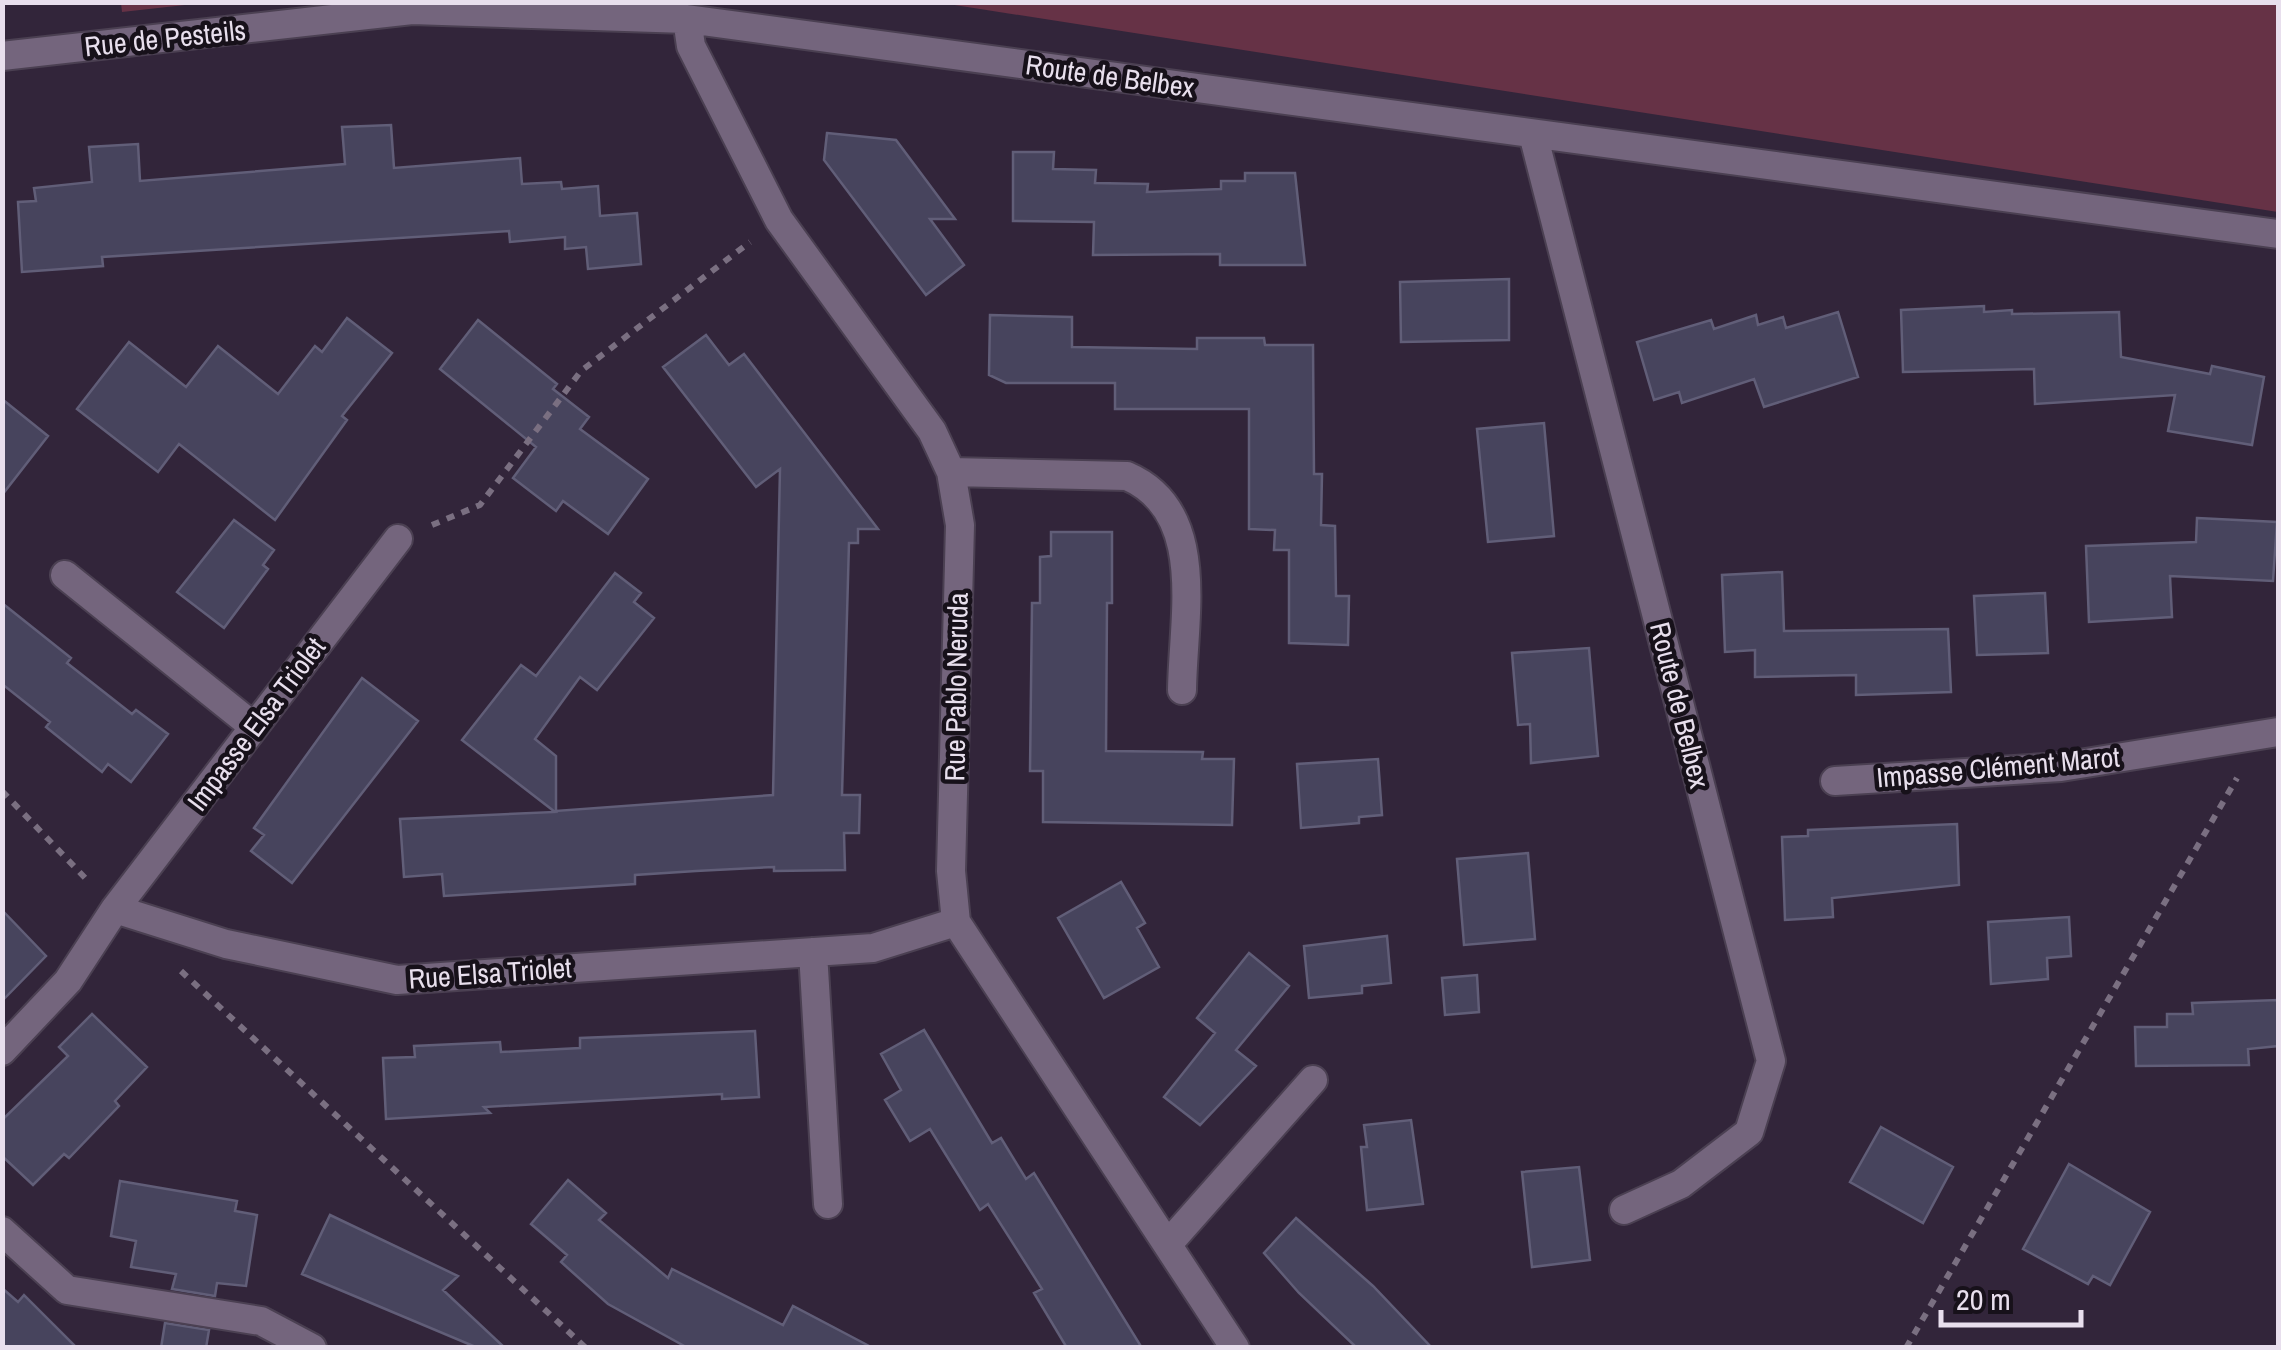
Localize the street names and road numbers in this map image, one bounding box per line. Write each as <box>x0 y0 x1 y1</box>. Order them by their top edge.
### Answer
street label: Rue de Pesteils <box>82 11 248 65</box>
street label: Route de Belbex <box>1023 45 1197 107</box>
street label: Rue Pablo Neruda <box>935 592 977 782</box>
street label: Route de Belbex <box>1641 618 1719 792</box>
street label: Impasse Elsa Triolet <box>178 629 334 819</box>
street label: Impasse Clément Marot <box>1875 737 2121 797</box>
street label: Rue Elsa Triolet <box>407 948 573 998</box>

